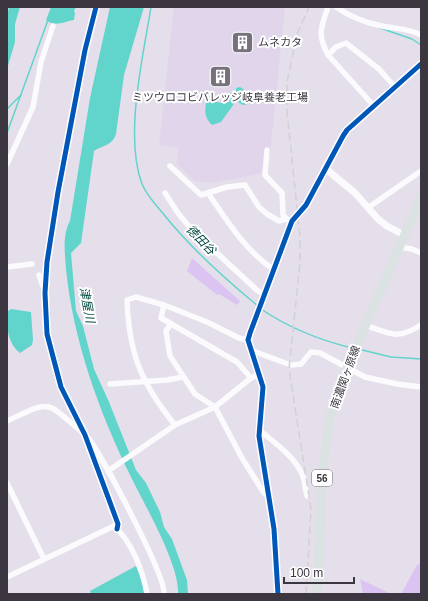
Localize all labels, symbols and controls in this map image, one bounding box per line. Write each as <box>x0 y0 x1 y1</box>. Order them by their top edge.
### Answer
building icon: ムネカタ <box>229 29 255 55</box>
place label: ムネカタ <box>258 36 302 48</box>
building icon: ミツウロコビバレッジ岐阜養老工場 <box>207 64 233 90</box>
place label: ミツウロコビバレッジ岐阜養老工場 <box>132 91 308 103</box>
water label: 徳田谷 <box>183 222 219 259</box>
water label: 津屋川 <box>77 286 98 326</box>
street label: 南濃関ヶ原線 <box>328 344 362 410</box>
road number: 56 <box>312 470 332 486</box>
scale bar <box>284 559 354 585</box>
text: 100 m <box>290 566 323 580</box>

